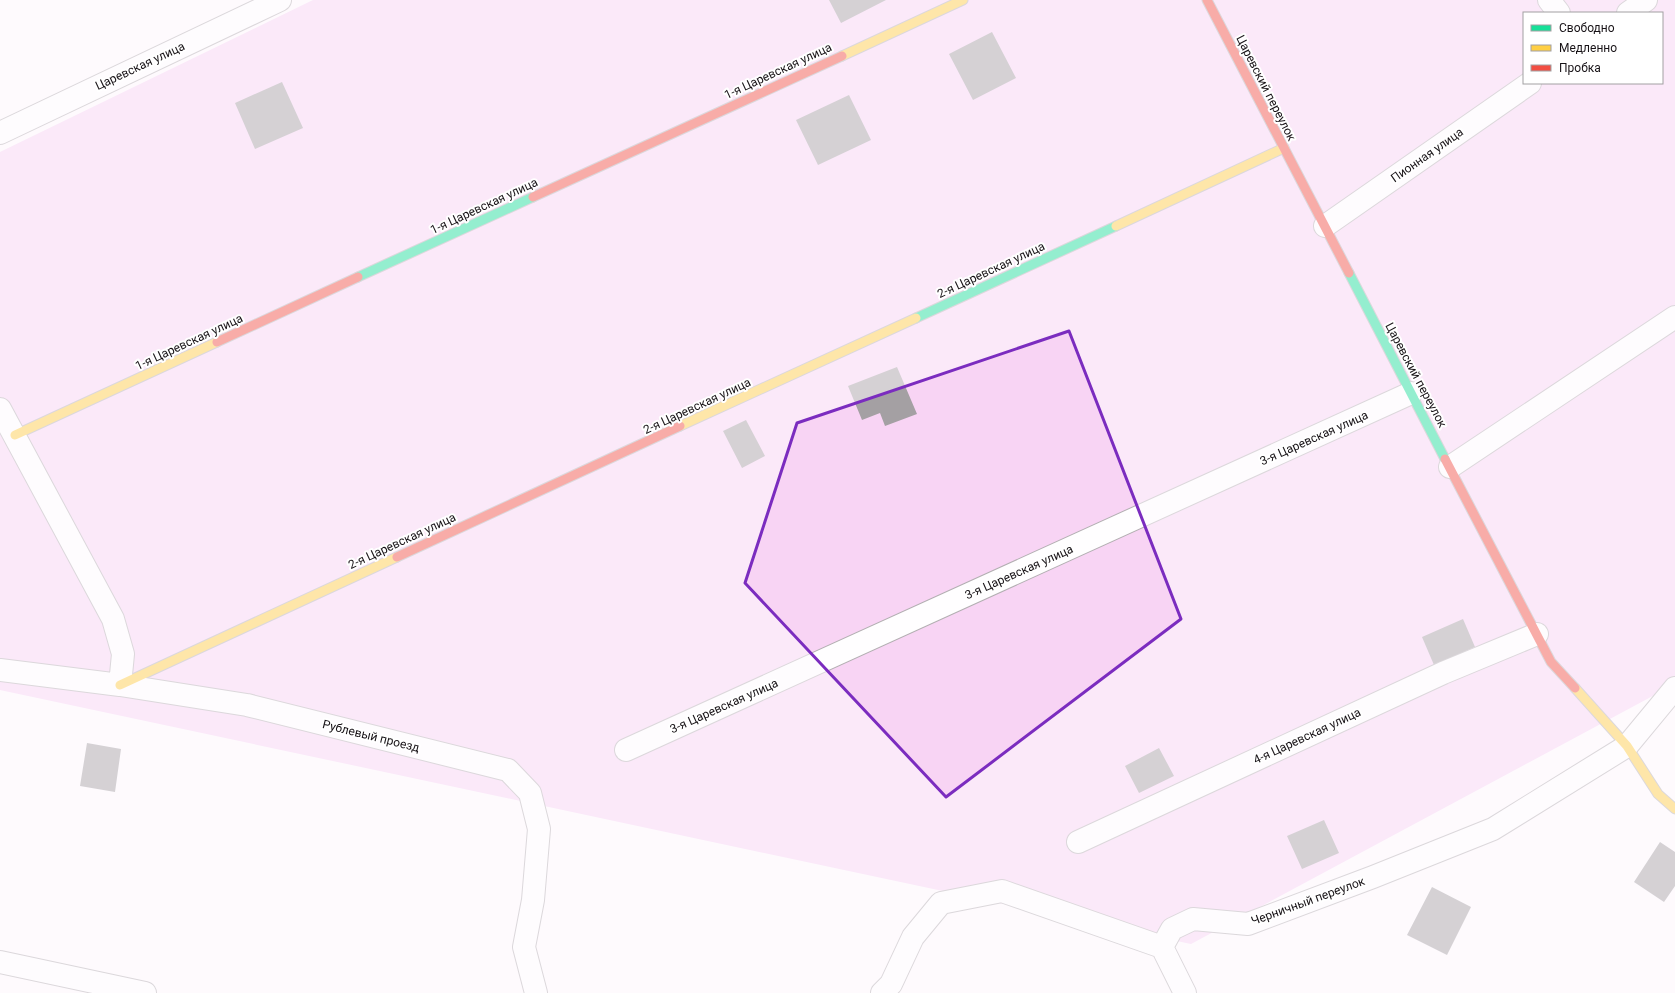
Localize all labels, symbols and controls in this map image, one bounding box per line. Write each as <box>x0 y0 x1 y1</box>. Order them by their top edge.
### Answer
legend <box>1523 12 1663 84</box>
text: Свободно <box>1559 21 1615 35</box>
street label: Царевский переулок <box>1233 33 1299 144</box>
street label: Царевская улица <box>93 39 187 93</box>
street label: 1-я Царевская улица <box>722 40 834 102</box>
text: Медленно <box>1559 41 1617 55</box>
text: Пробка <box>1559 61 1601 75</box>
street label: Пионная улица <box>1388 125 1466 185</box>
street label: 1-я Царевская улица <box>428 175 540 237</box>
street label: 2-я Царевская улица <box>935 239 1047 301</box>
street label: 1-я Царевская улица <box>133 311 245 373</box>
street label: Царевский переулок <box>1382 320 1450 430</box>
street label: 2-я Царевская улица <box>641 375 753 437</box>
street label: 3-я Царевская улица <box>1258 408 1370 468</box>
street label: 2-я Царевская улица <box>346 510 458 572</box>
street label: 3-я Царевская улица <box>963 542 1075 602</box>
street label: 3-я Царевская улица <box>668 676 780 736</box>
street label: 4-я Царевская улица <box>1251 705 1363 767</box>
street label: Рублевый проезд <box>321 717 421 755</box>
street label: Черничный переулок <box>1249 874 1367 928</box>

